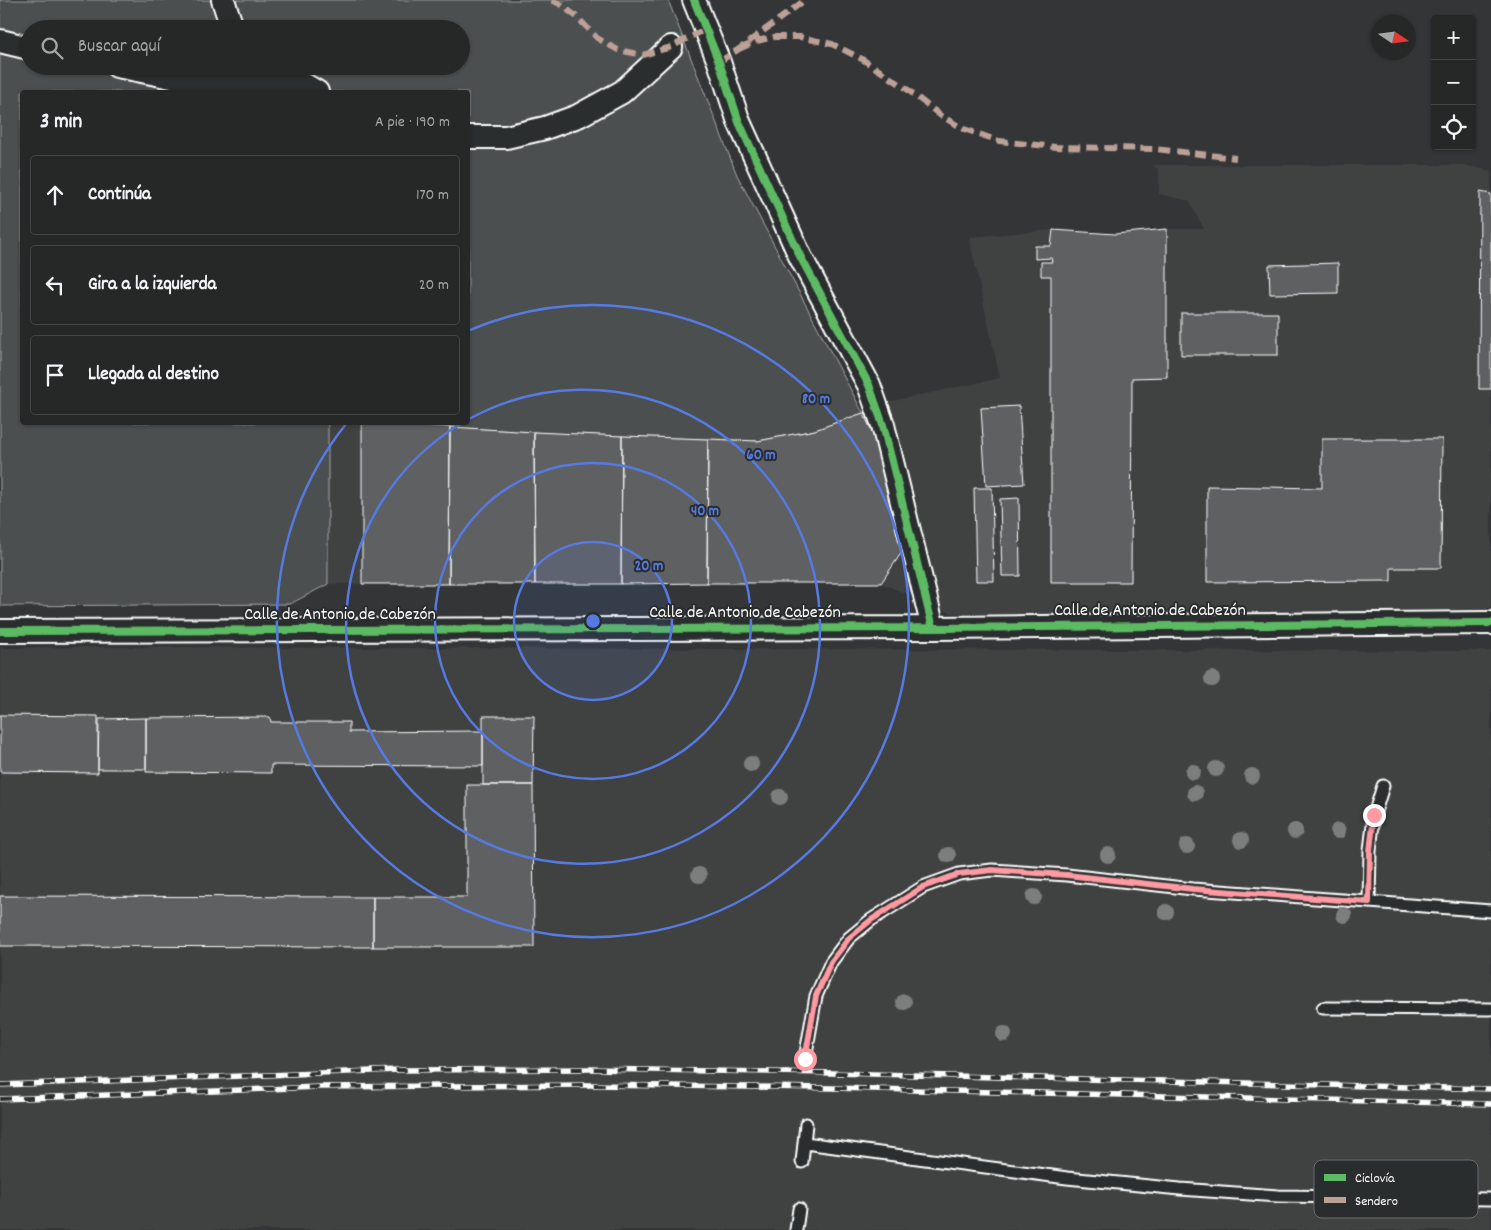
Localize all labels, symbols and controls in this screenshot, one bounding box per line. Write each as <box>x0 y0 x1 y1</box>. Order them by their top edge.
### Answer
north arrow <box>1371 15 1416 60</box>
map controls <box>1431 15 1476 150</box>
button: + <box>1431 15 1476 60</box>
search box <box>20 20 470 75</box>
icon: search <box>38 34 66 62</box>
text: Buscar aquí <box>78 34 160 61</box>
button: − <box>1431 60 1476 105</box>
button: locate <box>1431 105 1476 150</box>
text: 3 min <box>40 108 82 138</box>
text: A pie · 190 m <box>375 111 450 134</box>
icon: ahead <box>41 181 69 209</box>
text: Continúa <box>88 182 151 209</box>
text: 170 m <box>416 184 449 207</box>
icon: left <box>41 271 69 299</box>
text: Gira a la izquierda <box>88 272 216 299</box>
text: 20 m <box>419 274 449 297</box>
icon: arrive <box>41 361 69 389</box>
text: Llegada al destino <box>88 362 219 389</box>
text: 80 m <box>802 389 830 411</box>
text: 60 m <box>746 445 776 467</box>
text: 40 m <box>691 501 719 523</box>
text: 20 m <box>635 556 663 578</box>
street label: Calle de Antonio de Cabezón <box>1054 599 1246 624</box>
street label: Calle de Antonio de Cabezón <box>649 601 841 626</box>
street label: Calle de Antonio de Cabezón <box>244 603 436 628</box>
centre of rings <box>584 612 602 630</box>
route end <box>1363 804 1386 827</box>
route start <box>794 1048 817 1071</box>
legend <box>1314 1160 1478 1218</box>
text: Ciclovía <box>1355 1169 1395 1189</box>
text: Sendero <box>1355 1192 1398 1212</box>

